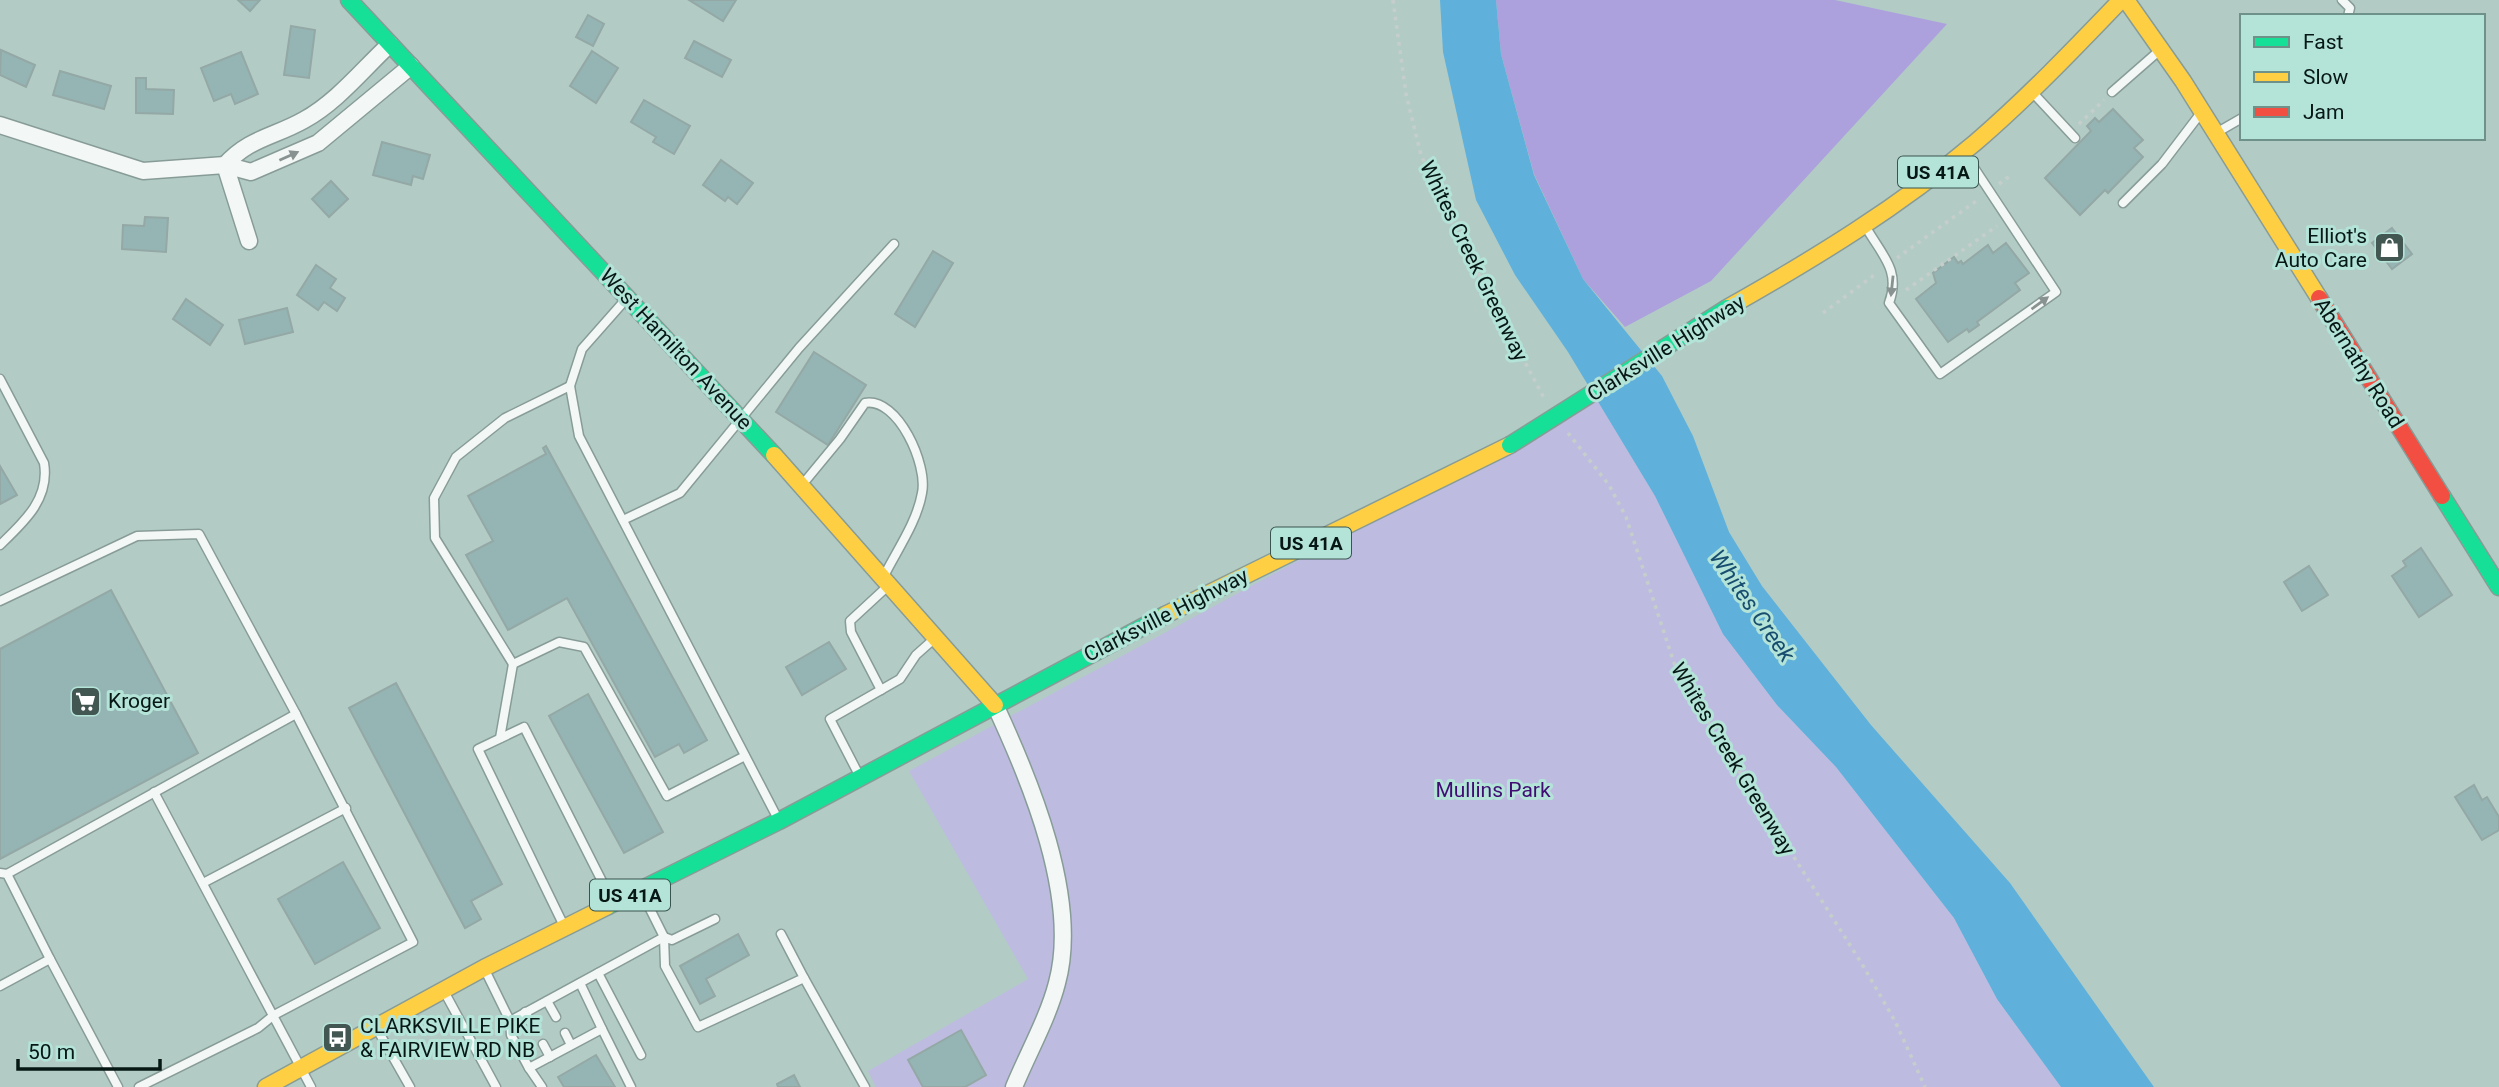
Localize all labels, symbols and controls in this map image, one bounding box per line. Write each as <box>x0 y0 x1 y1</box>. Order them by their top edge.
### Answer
legend <box>2240 14 2485 140</box>
text: Fast <box>2303 30 2344 54</box>
text: Slow <box>2303 65 2349 89</box>
text: Jam <box>2303 100 2344 124</box>
one-way arrow <box>278 150 299 161</box>
road number: US 41A <box>1898 156 1978 188</box>
street label: Whites Creek Greenway <box>1415 157 1533 365</box>
place label: Elliot's Auto Care <box>2275 224 2367 272</box>
shop icon: Elliot's Auto Care <box>2373 231 2407 265</box>
street label: West Hamilton Avenue <box>595 263 757 435</box>
one-way arrow <box>1886 275 1897 297</box>
street label: Clarksville Highway <box>1583 290 1749 406</box>
street label: Abernathy Road <box>2309 294 2409 432</box>
one-way arrow <box>2031 296 2049 310</box>
road number: US 41A <box>1271 528 1351 558</box>
water label: Whites Creek <box>1703 545 1801 668</box>
street label: Clarksville Highway <box>1080 563 1252 667</box>
street label: Whites Creek Greenway <box>1666 658 1800 860</box>
supermarket icon: Kroger <box>68 684 102 718</box>
place label: Kroger <box>108 689 170 713</box>
park label: Mullins Park <box>1435 778 1551 802</box>
road number: US 41A <box>590 880 670 911</box>
place label: CLARKSVILLE PIKE & FAIRVIEW RD NB <box>360 1014 540 1062</box>
bus stop icon: CLARKSVILLE PIKE & FAIRVIEW RD NB <box>320 1021 354 1055</box>
scale bar <box>18 1028 159 1072</box>
text: 50 m <box>28 1040 75 1064</box>

